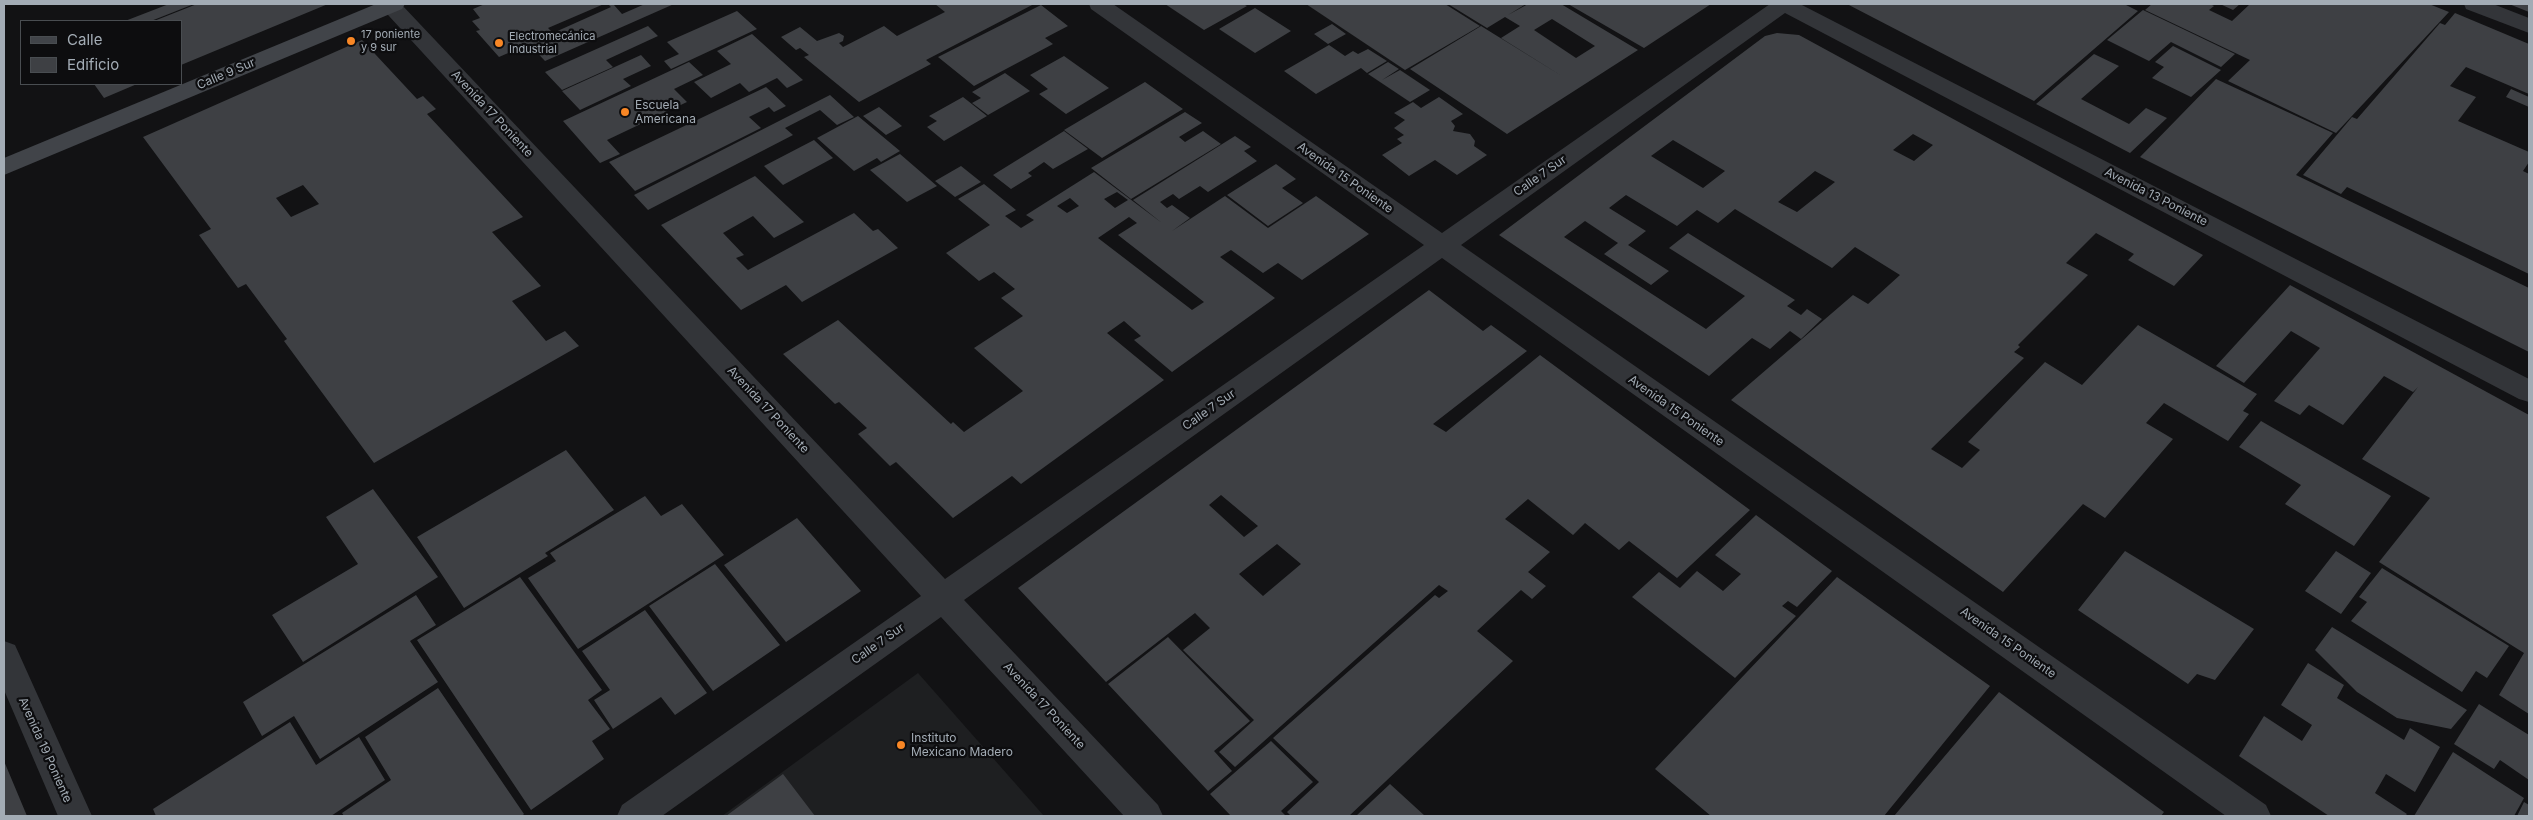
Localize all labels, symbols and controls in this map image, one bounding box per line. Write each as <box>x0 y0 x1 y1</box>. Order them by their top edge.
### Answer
legend <box>20 20 182 85</box>
place label: 17 poniente y 9 sur <box>361 28 420 54</box>
text: Calle <box>67 30 102 49</box>
place label: Electromecánica Industrial <box>509 30 595 56</box>
marker: 17 poniente y 9 sur <box>345 35 357 47</box>
marker: Electromecánica Industrial <box>493 37 505 49</box>
text: Edificio <box>67 55 119 74</box>
street label: Calle 9 Sur <box>195 55 257 93</box>
street label: Avenida 17 Poniente <box>448 68 536 160</box>
place label: Escuela Americana <box>635 98 696 126</box>
marker: Escuela Americana <box>619 106 631 118</box>
street label: Avenida 15 Poniente <box>1294 140 1396 216</box>
street label: Calle 7 Sur <box>1511 153 1569 199</box>
street label: Avenida 13 Poniente <box>2102 165 2210 229</box>
street label: Avenida 17 Poniente <box>724 364 812 456</box>
street label: Avenida 15 Poniente <box>1625 373 1727 449</box>
street label: Calle 7 Sur <box>1180 387 1238 433</box>
street label: Avenida 15 Poniente <box>1957 605 2059 681</box>
street label: Calle 7 Sur <box>849 621 907 667</box>
street label: Avenida 17 Poniente <box>1000 660 1088 752</box>
street label: Avenida 19 Poniente <box>15 695 75 805</box>
place label: Instituto Mexicano Madero <box>911 731 1013 759</box>
marker: Instituto Mexicano Madero <box>895 739 907 751</box>

